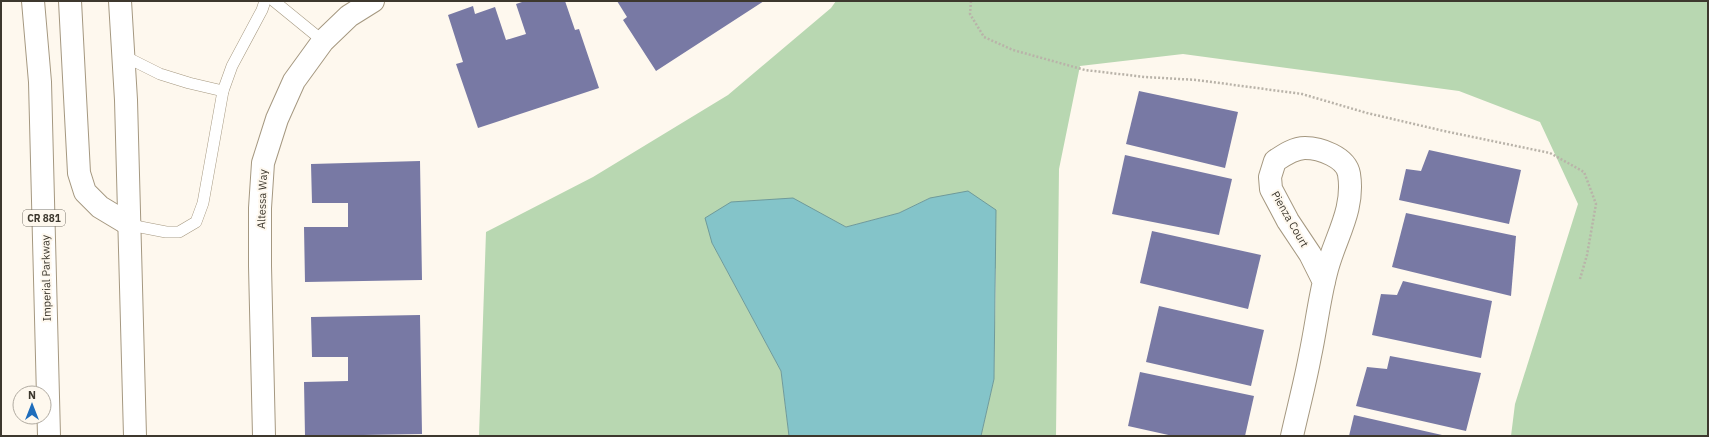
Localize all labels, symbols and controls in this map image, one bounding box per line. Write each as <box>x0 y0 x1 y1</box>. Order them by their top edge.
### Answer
street label: Altessa Way <box>254 168 270 229</box>
street label: Pienza Court <box>1268 188 1312 250</box>
road number: CR 881 <box>23 210 65 226</box>
street label: Imperial Parkway <box>38 234 54 321</box>
north arrow <box>12 385 52 425</box>
text: N <box>28 388 36 402</box>

